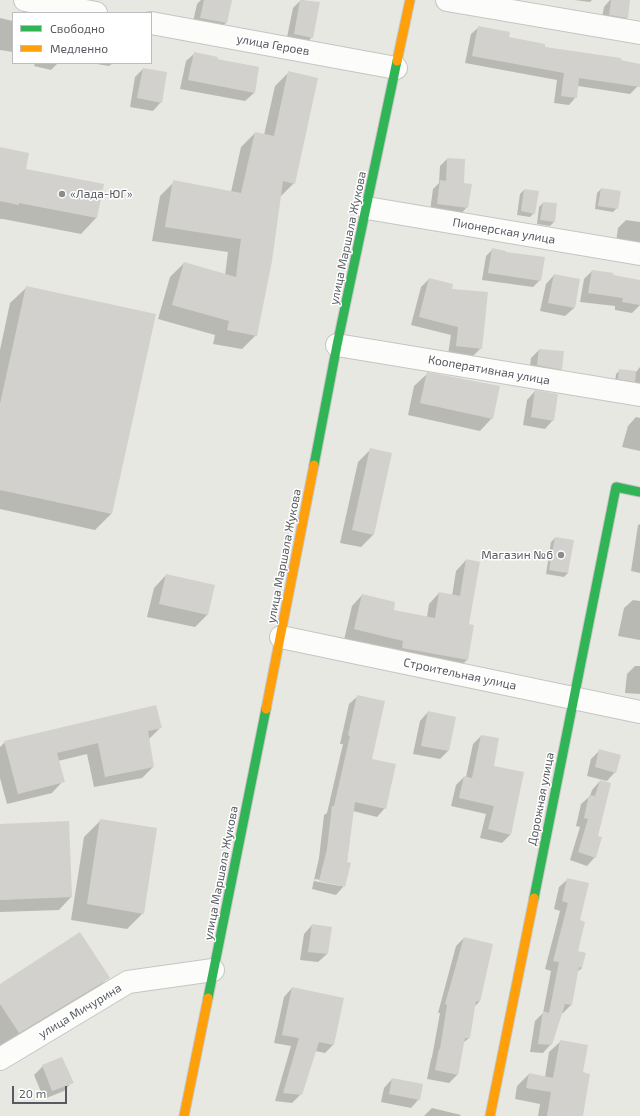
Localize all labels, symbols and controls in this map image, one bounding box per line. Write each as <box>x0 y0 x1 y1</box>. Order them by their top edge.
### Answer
legend <box>12 12 152 64</box>
text: Свободно <box>50 21 105 35</box>
street label: улица Героев <box>235 31 311 59</box>
text: Медленно <box>50 41 108 55</box>
street label: улица Маршала Жукова <box>327 170 369 306</box>
place label: «Лада-ЮГ» <box>70 187 132 201</box>
marker: «Лада-ЮГ» <box>57 189 67 199</box>
street label: Пионерская улица <box>452 215 556 247</box>
street label: Кооперативная улица <box>427 352 551 388</box>
street label: улица Маршала Жукова <box>264 488 304 624</box>
place label: Магазин №6 <box>481 548 553 562</box>
marker: Магазин №6 <box>556 550 566 560</box>
street label: Строительная улица <box>402 655 518 693</box>
street label: Дорожная улица <box>525 751 557 847</box>
street label: улица Маршала Жукова <box>201 805 241 941</box>
street label: улица Мичурина <box>36 981 124 1041</box>
scale bar <box>14 1078 69 1104</box>
text: 20 m <box>19 1086 46 1100</box>

